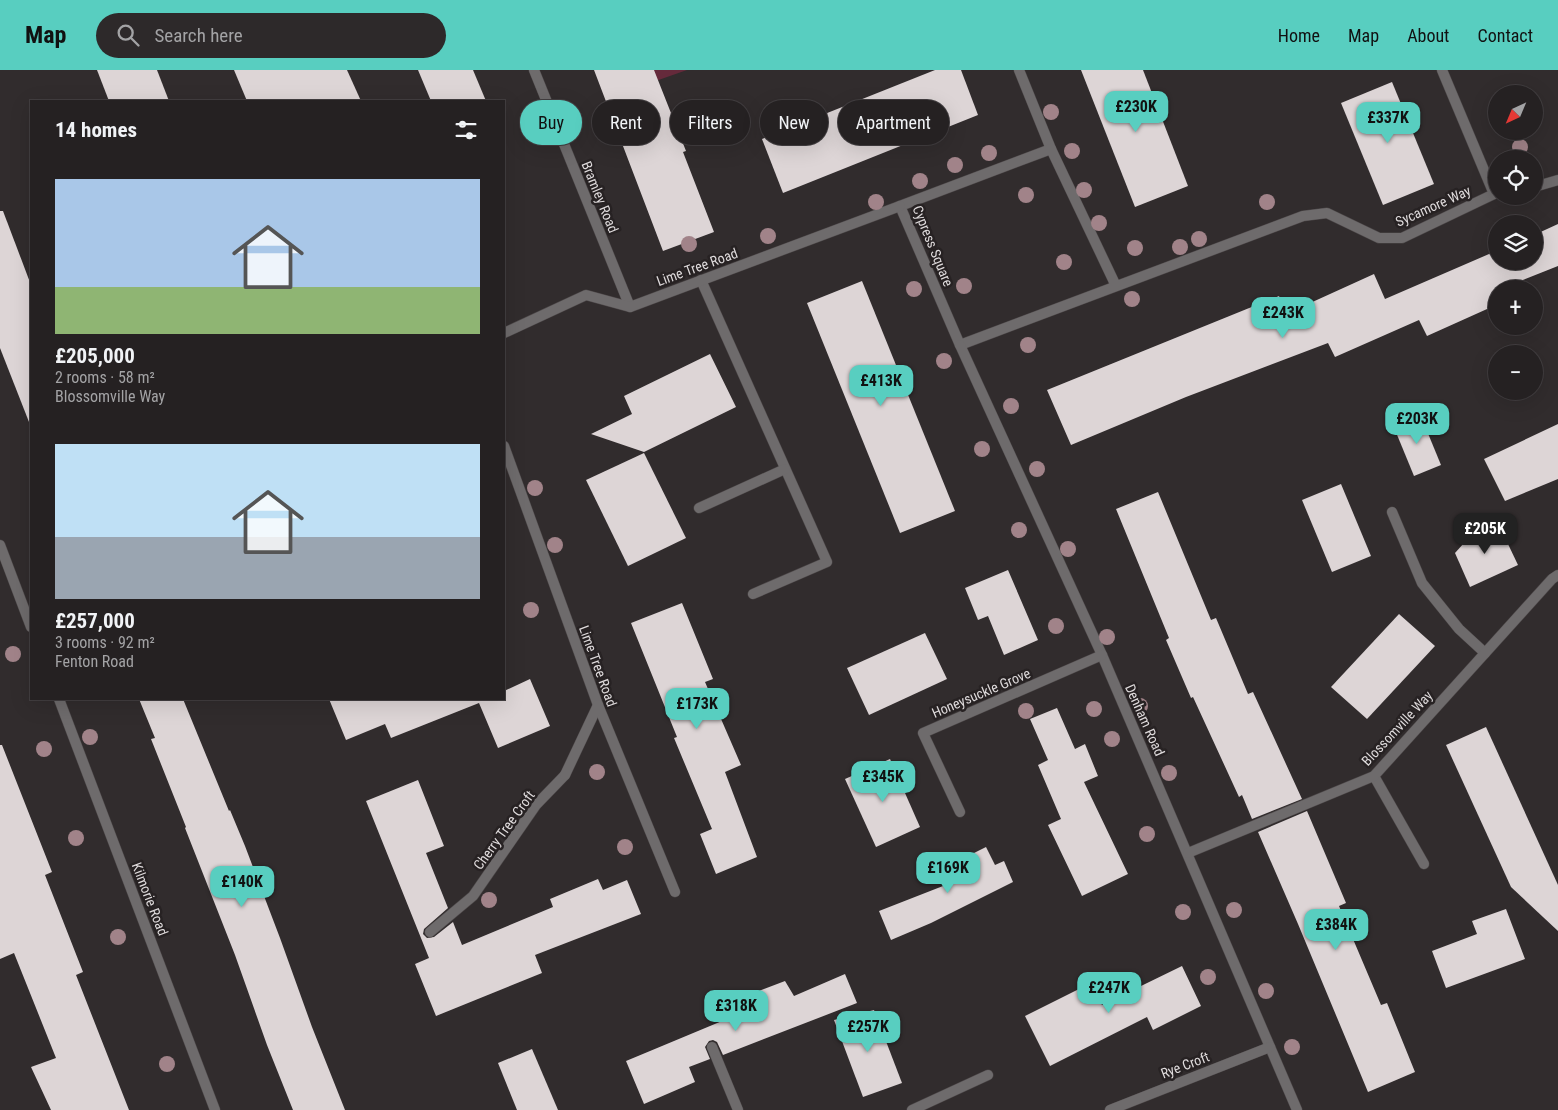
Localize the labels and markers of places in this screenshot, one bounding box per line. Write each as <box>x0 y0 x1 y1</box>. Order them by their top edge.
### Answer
pin: £230K <box>1101 90 1171 133</box>
pin: £337K <box>1353 102 1423 144</box>
pin: £243K <box>1248 296 1318 339</box>
pin: £413K <box>846 364 916 407</box>
pin: £203K <box>1382 402 1452 445</box>
pin: £205K <box>1450 512 1520 555</box>
pin: £173K <box>662 688 732 730</box>
pin: £345K <box>848 760 918 803</box>
pin: £169K <box>913 852 983 894</box>
pin: £140K <box>207 866 277 908</box>
pin: £384K <box>1301 908 1371 951</box>
pin: £247K <box>1074 972 1144 1014</box>
pin: £318K <box>701 990 771 1032</box>
pin: £257K <box>833 1010 903 1053</box>

